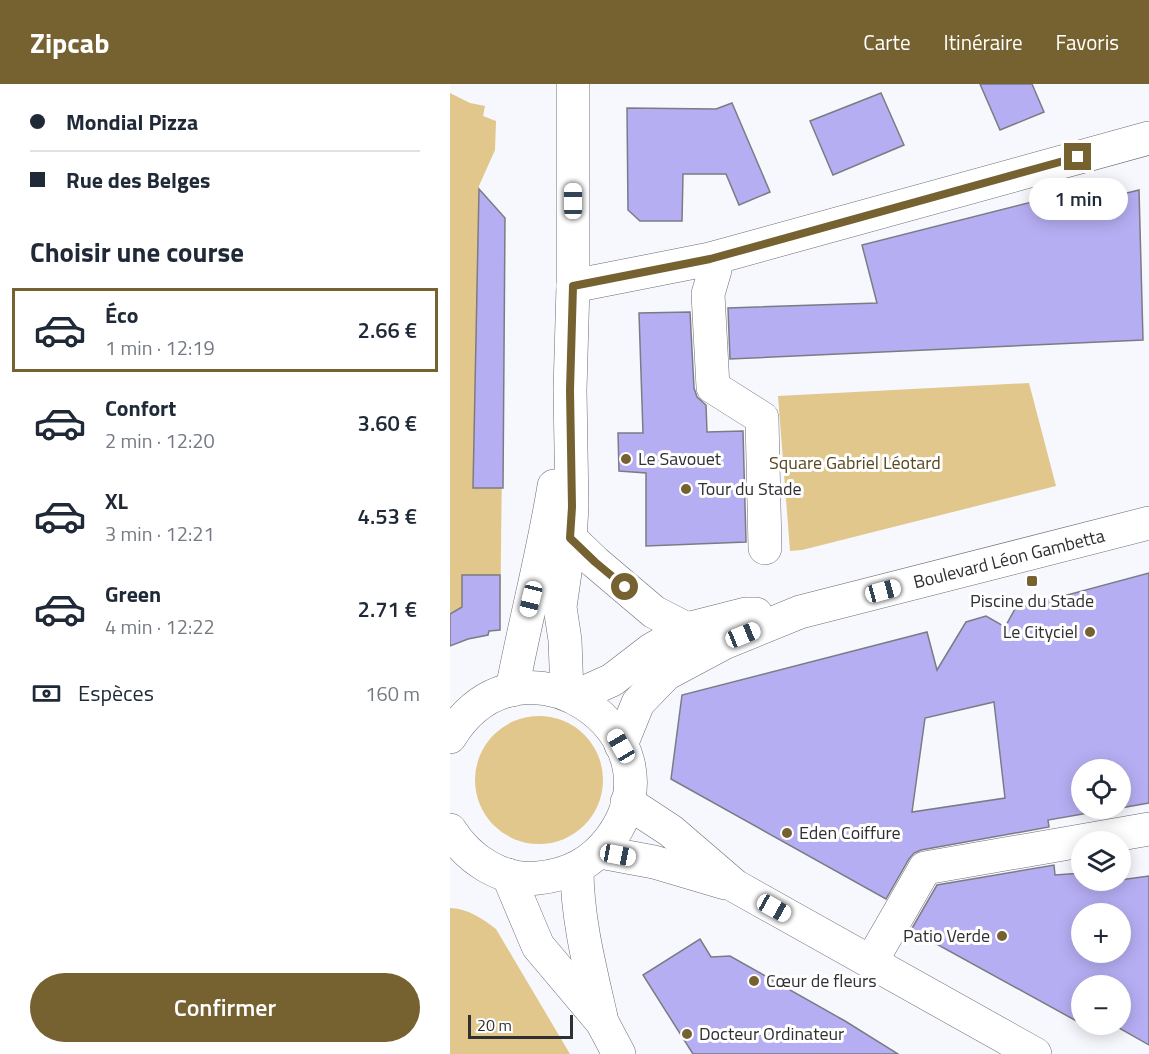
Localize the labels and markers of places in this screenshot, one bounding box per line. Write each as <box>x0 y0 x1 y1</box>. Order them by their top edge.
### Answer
place label: Le Savouet <box>638 445 722 472</box>
marker: Le Savouet <box>619 452 633 466</box>
place label: Tour du Stade <box>698 475 802 502</box>
marker: Tour du Stade <box>679 482 693 496</box>
marker: Piscine du Stade <box>1025 574 1039 588</box>
place label: Piscine du Stade <box>970 587 1094 614</box>
place label: Le Cityciel <box>1003 618 1078 645</box>
marker: Le Cityciel <box>1083 625 1097 639</box>
place label: Eden Coiffure <box>799 819 901 846</box>
marker: Eden Coiffure <box>780 826 794 840</box>
place label: Patio Verde <box>903 922 990 949</box>
marker: Patio Verde <box>995 929 1009 943</box>
place label: Cœur de fleurs <box>766 967 877 994</box>
marker: Cœur de fleurs <box>747 974 761 988</box>
place label: Docteur Ordinateur <box>699 1020 844 1047</box>
marker: Docteur Ordinateur <box>680 1027 694 1041</box>

